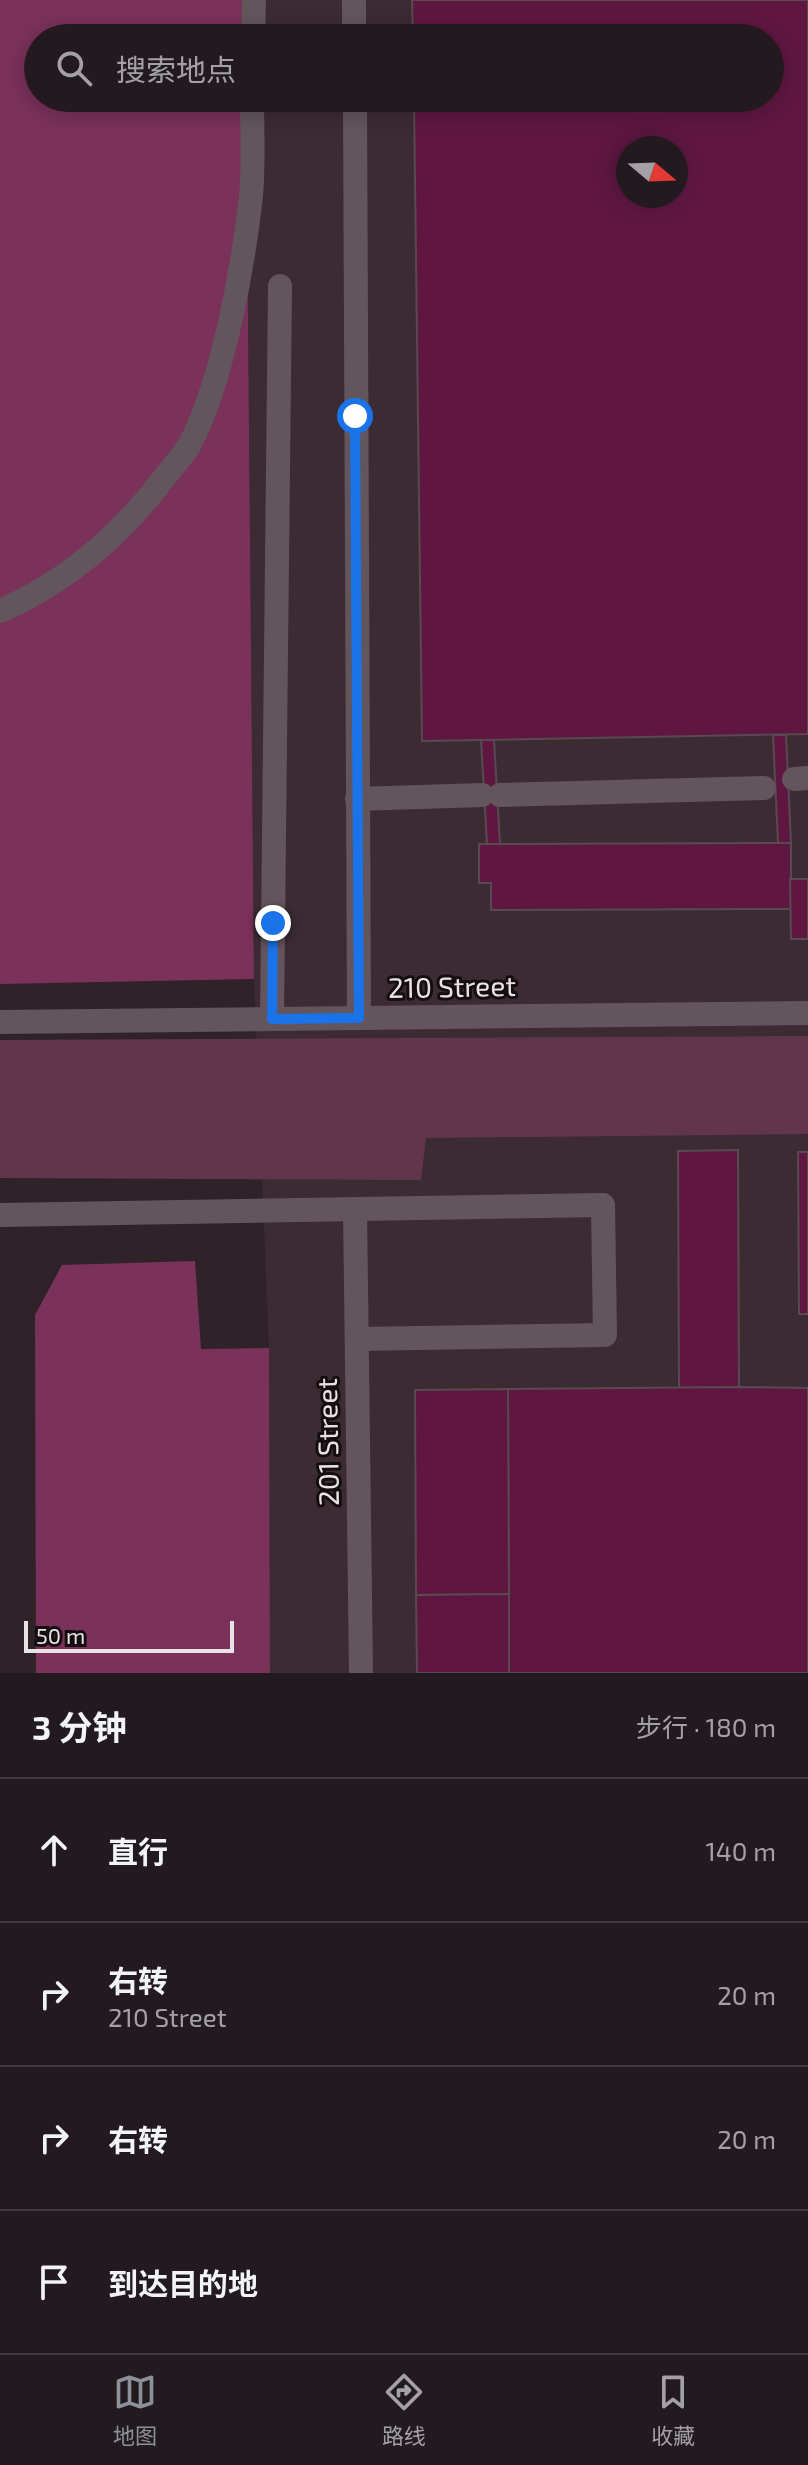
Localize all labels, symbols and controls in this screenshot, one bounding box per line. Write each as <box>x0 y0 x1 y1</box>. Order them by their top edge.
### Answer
search box <box>24 24 784 112</box>
icon: search <box>52 46 96 90</box>
text: 搜索地点 <box>116 51 236 87</box>
north arrow <box>616 136 688 208</box>
route start <box>337 398 373 434</box>
route end <box>255 905 291 941</box>
street label: 210 Street <box>388 968 516 1004</box>
street label: 201 Street <box>309 1378 345 1506</box>
scale bar <box>24 1617 234 1653</box>
text: 50 m <box>36 1622 85 1648</box>
text: 3 分钟 <box>32 1706 127 1747</box>
text: 步行 · 180 m <box>636 1711 776 1742</box>
icon: ahead <box>32 1828 76 1872</box>
text: 直行 <box>108 1833 168 1869</box>
text: 140 m <box>705 1835 776 1866</box>
text: 右转 <box>108 1962 168 1998</box>
icon: right <box>32 1972 76 2016</box>
text: 20 m <box>717 1979 776 2010</box>
text: 210 Street <box>108 2001 227 2032</box>
icon: right <box>32 2116 76 2160</box>
text: 右转 <box>108 2121 168 2157</box>
text: 20 m <box>717 2123 776 2154</box>
icon: arrive <box>32 2260 76 2304</box>
text: 到达目的地 <box>108 2265 258 2301</box>
tab: 地图 <box>113 2370 157 2450</box>
tab: 路线 <box>382 2370 426 2450</box>
tab: 收藏 <box>651 2370 695 2450</box>

